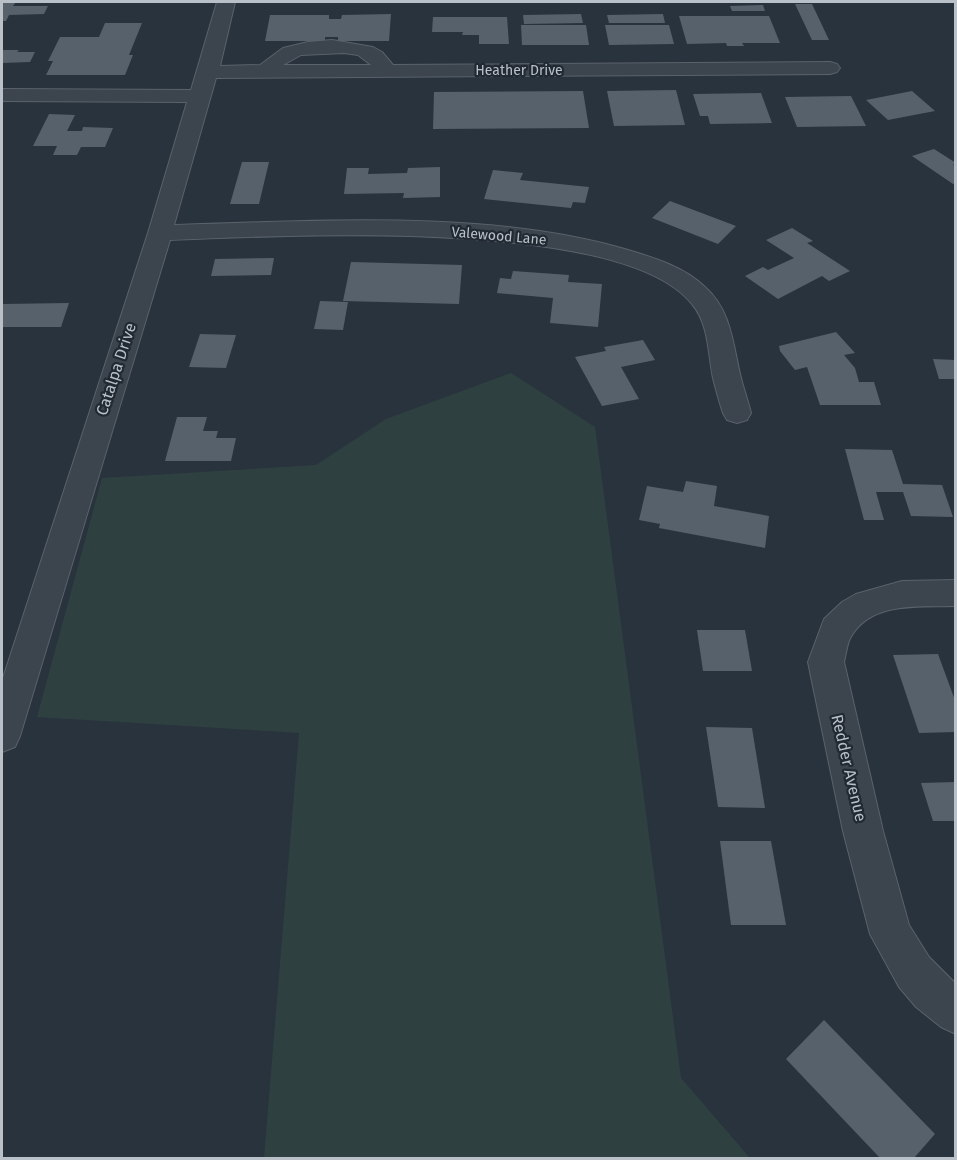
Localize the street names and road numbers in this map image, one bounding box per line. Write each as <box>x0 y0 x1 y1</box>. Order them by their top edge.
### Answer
street label: Heather Drive <box>475 62 563 79</box>
street label: Valewood Lane <box>451 223 547 249</box>
street label: Catalpa Drive <box>92 320 140 418</box>
street label: Redder Avenue <box>827 712 871 824</box>

